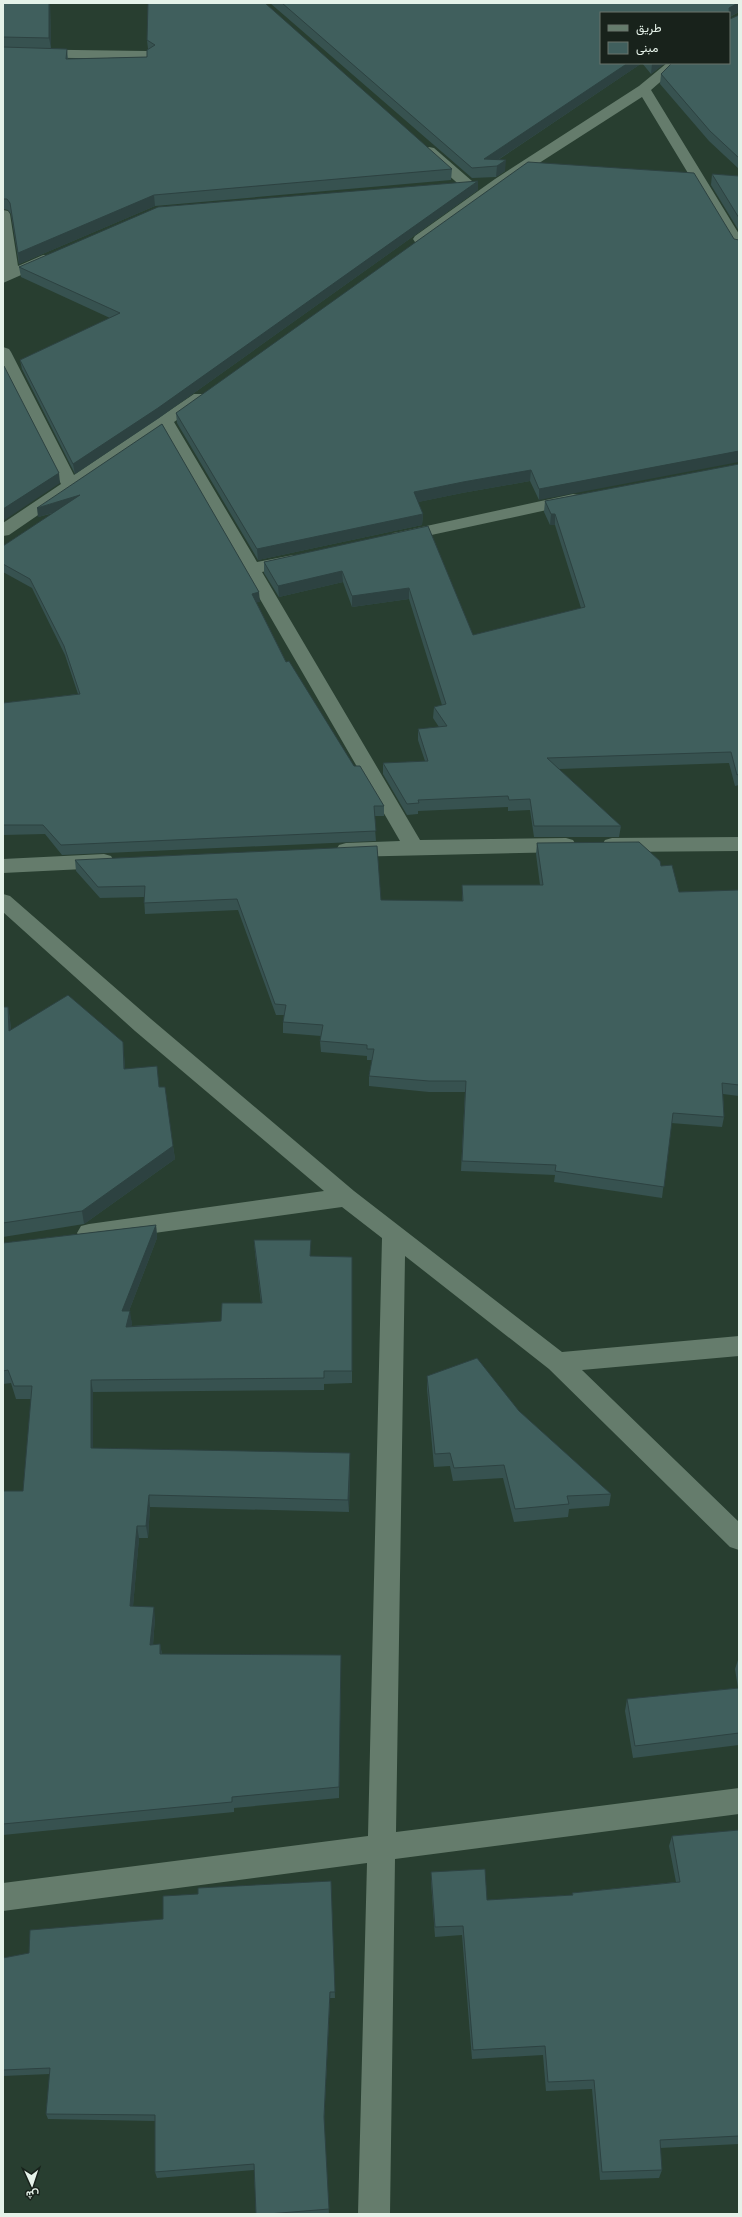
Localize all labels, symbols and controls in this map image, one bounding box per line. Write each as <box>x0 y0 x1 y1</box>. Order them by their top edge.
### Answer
legend <box>600 12 730 64</box>
text: طريق <box>636 20 662 36</box>
text: مبنى <box>636 40 658 56</box>
north arrow <box>12 2165 52 2205</box>
text: ش <box>26 2188 39 2202</box>

